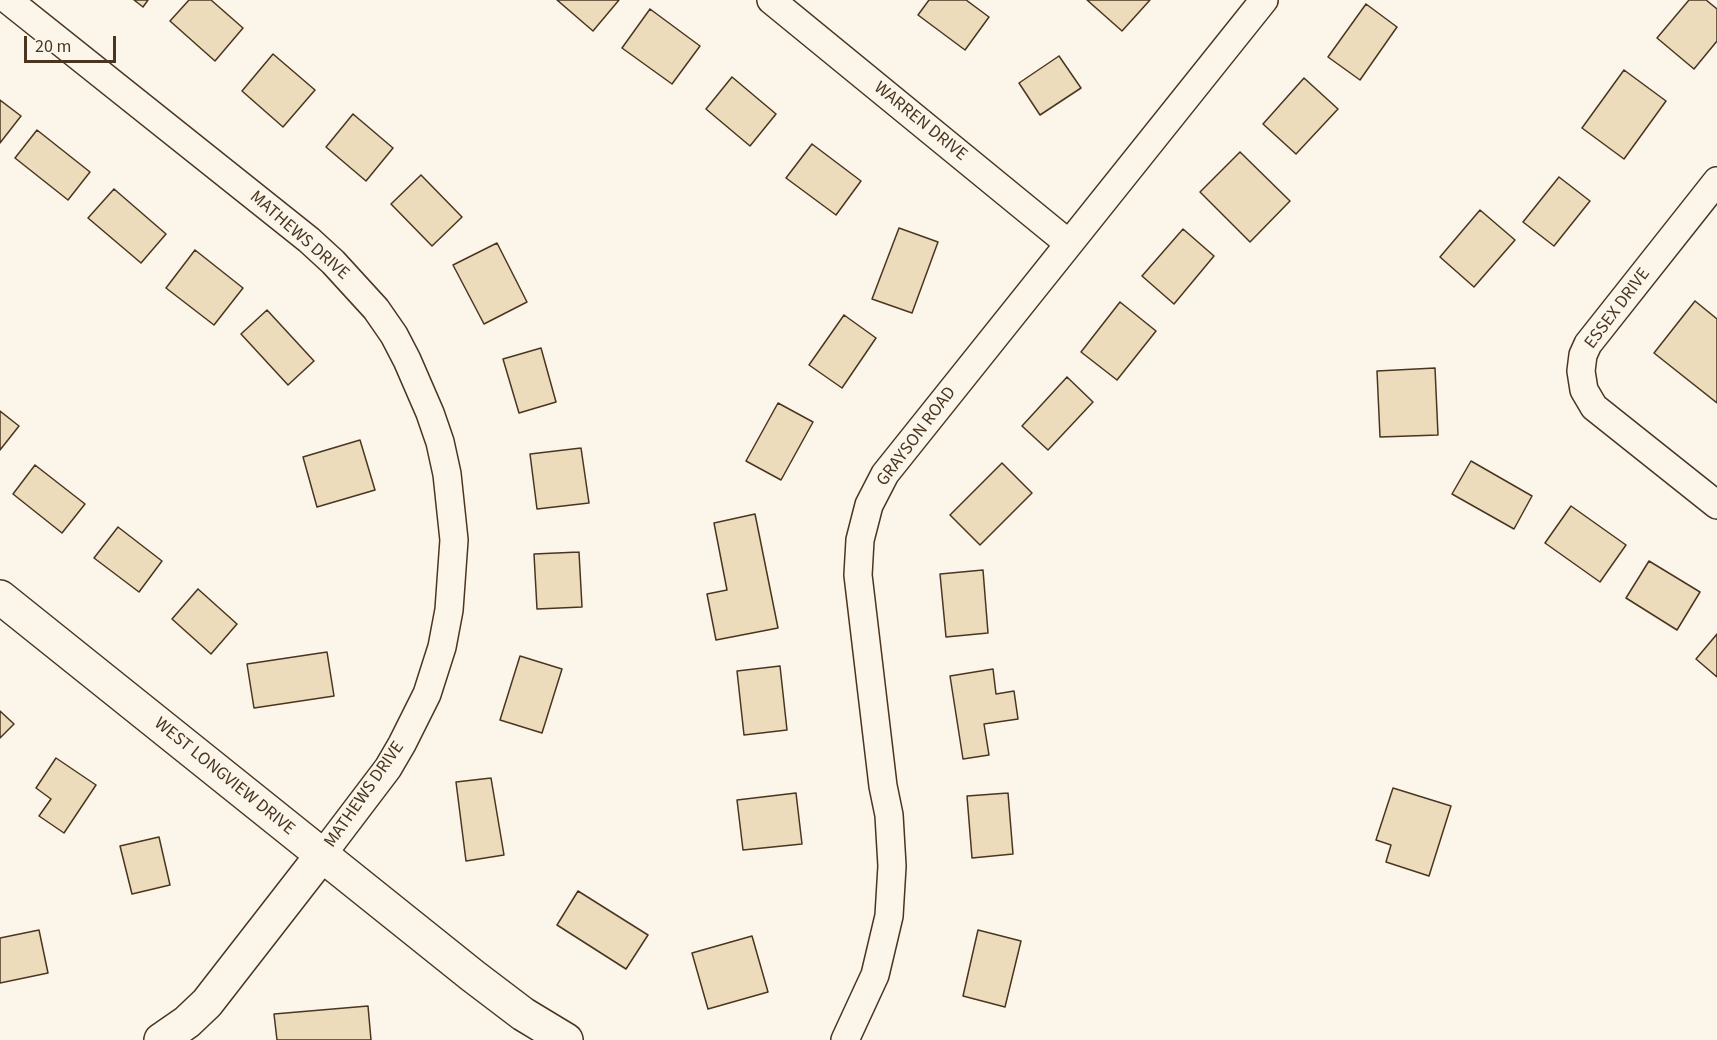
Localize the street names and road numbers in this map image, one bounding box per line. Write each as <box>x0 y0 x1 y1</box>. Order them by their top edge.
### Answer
street label: WARREN DRIVE <box>869 78 971 166</box>
street label: MATHEWS DRIVE <box>245 187 353 285</box>
street label: ESSEX DRIVE <box>1581 264 1655 354</box>
street label: GRAYSON ROAD <box>873 383 961 491</box>
street label: WEST LONGVIEW DRIVE <box>149 714 299 840</box>
street label: MATHEWS DRIVE <box>320 738 410 852</box>

